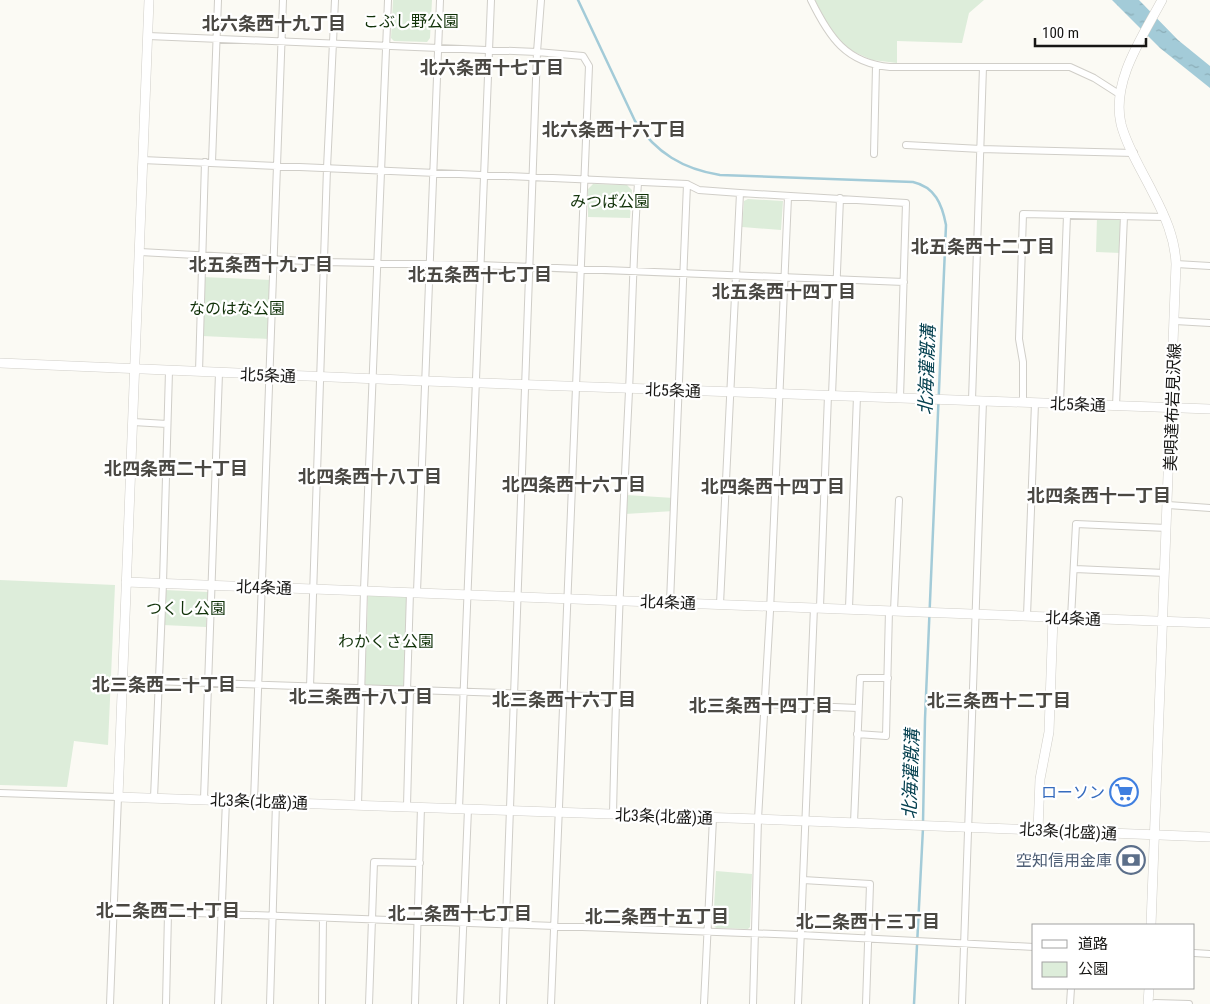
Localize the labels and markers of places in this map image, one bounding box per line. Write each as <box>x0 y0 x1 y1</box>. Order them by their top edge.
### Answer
supermarket icon: ローソン <box>1109 777 1139 807</box>
place label: ローソン <box>1041 783 1105 802</box>
bank icon: 空知信用金庫 <box>1116 845 1146 875</box>
place label: 空知信用金庫 <box>1016 851 1112 870</box>

